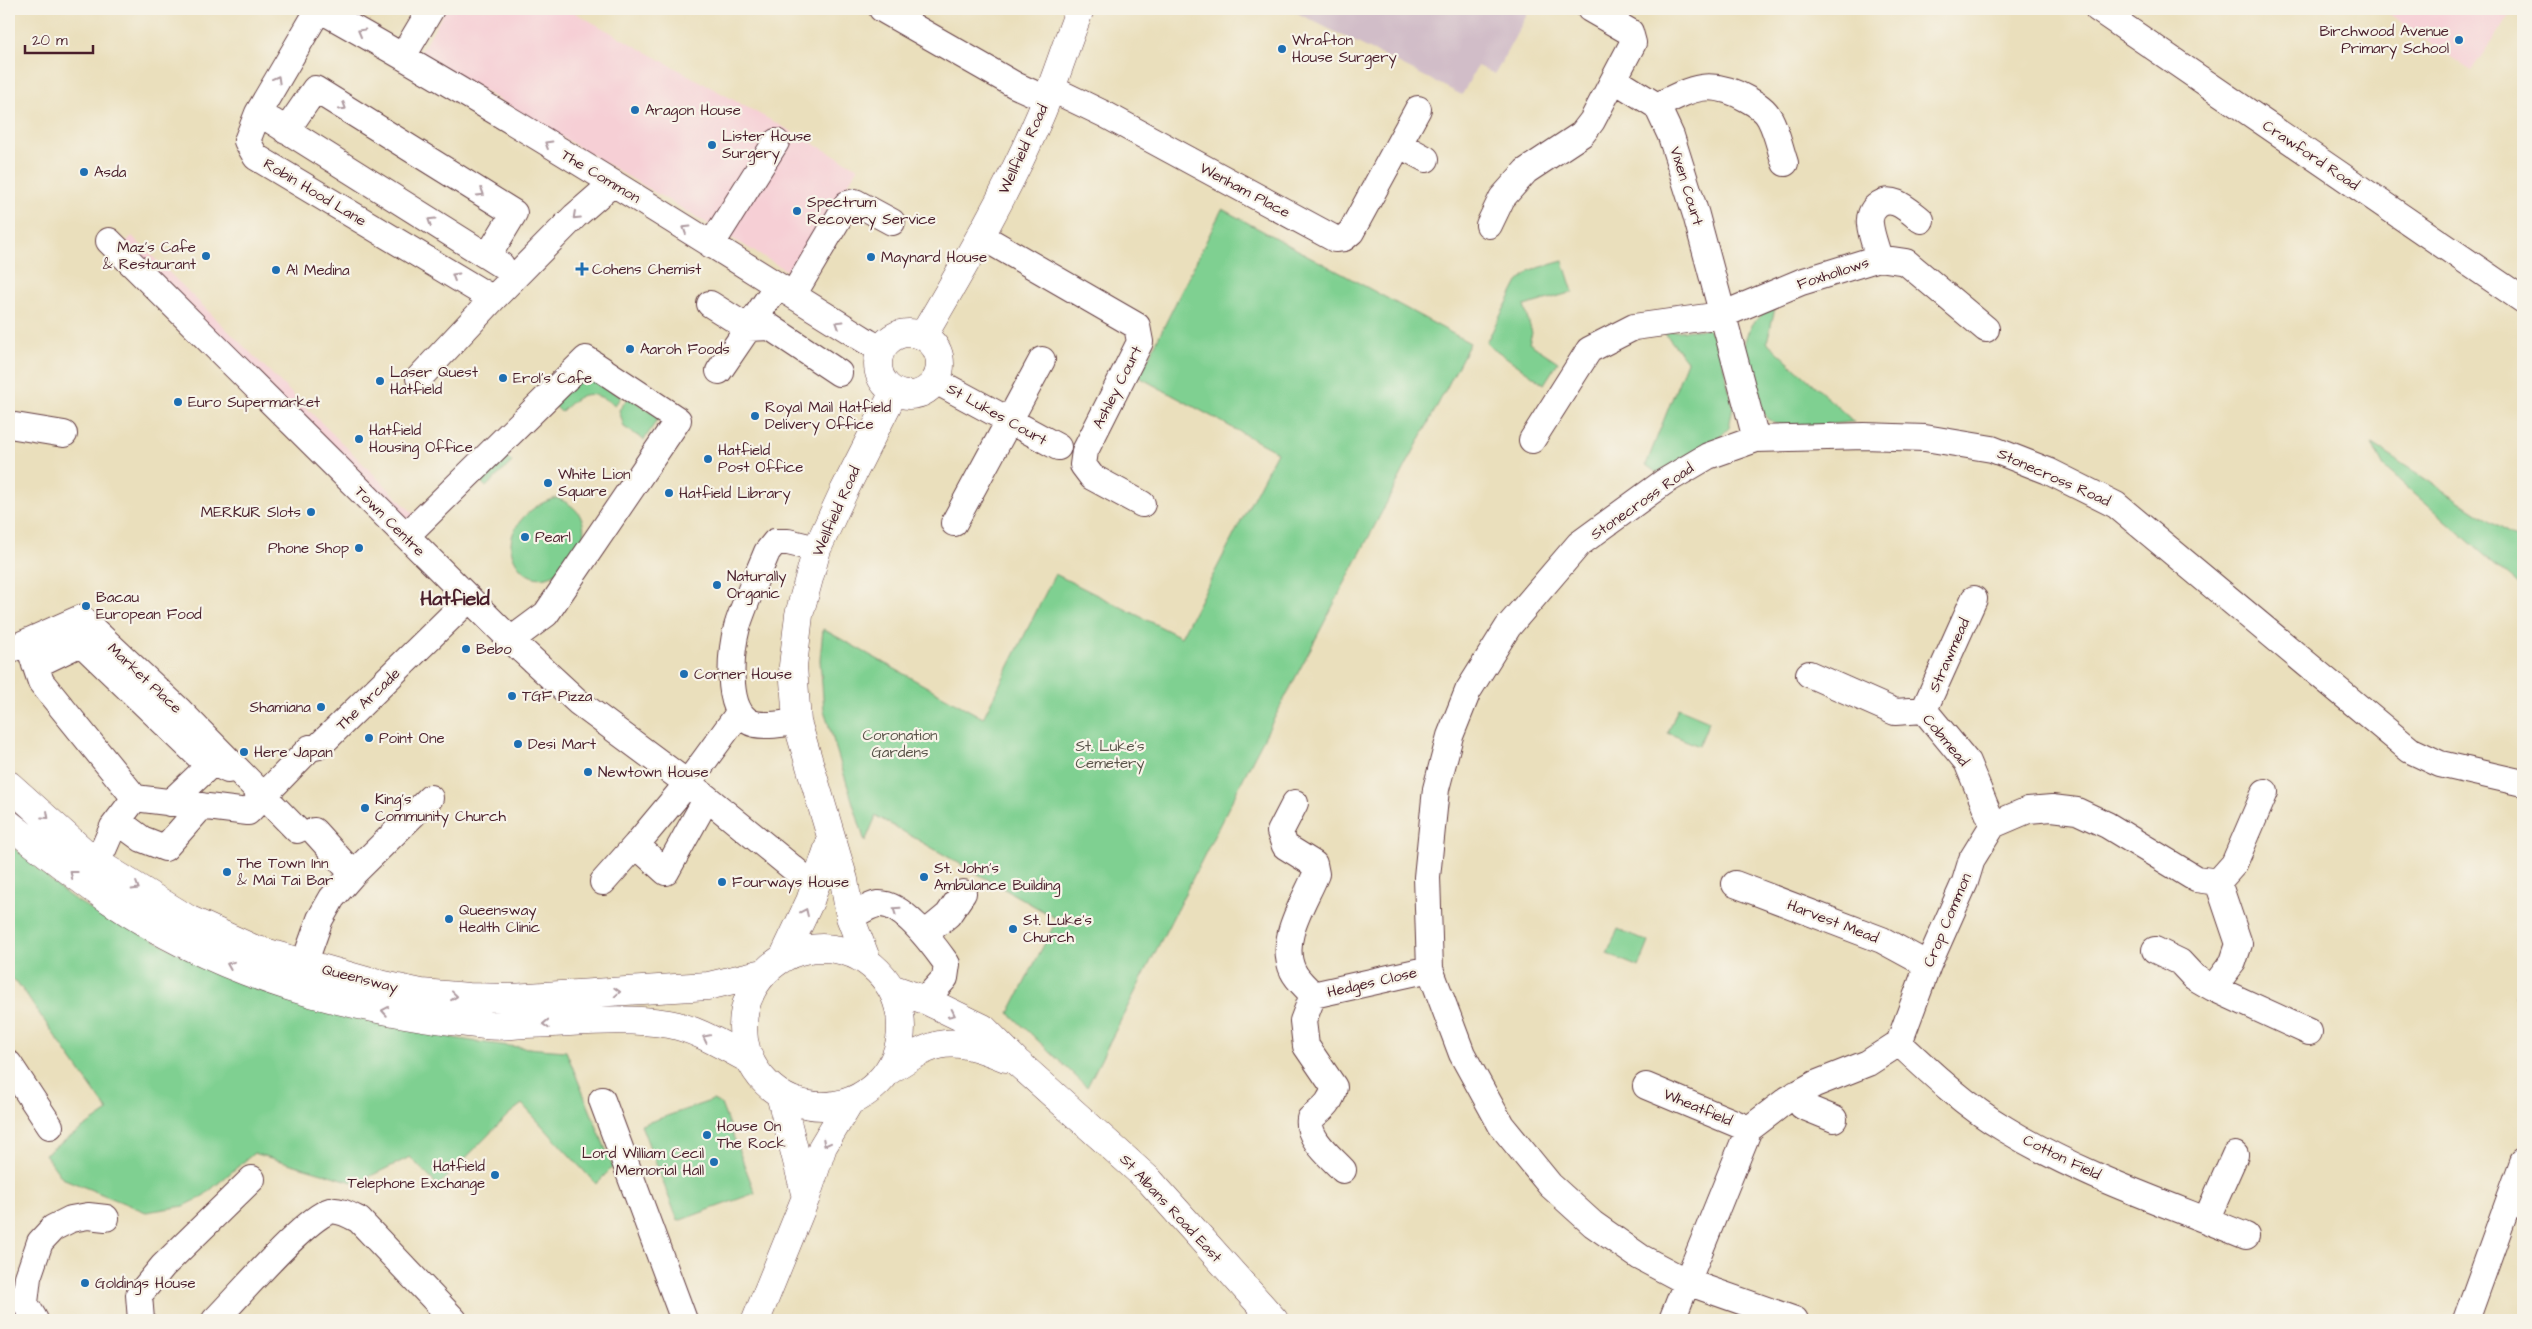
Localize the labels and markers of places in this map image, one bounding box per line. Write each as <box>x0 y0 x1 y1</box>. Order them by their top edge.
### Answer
place label: Birchwood Avenue Primary School <box>2319 21 2449 60</box>
place label: Wrafton House Surgery <box>1292 30 1397 69</box>
marker: Birchwood Avenue Primary School <box>2453 34 2465 46</box>
marker: Wrafton House Surgery <box>1276 43 1288 55</box>
place label: Aragon House <box>645 100 741 122</box>
marker: Aragon House <box>629 104 641 116</box>
place label: Lister House Surgery <box>722 126 811 165</box>
marker: Lister House Surgery <box>706 139 718 151</box>
place label: Asda <box>94 162 127 183</box>
marker: Asda <box>78 166 90 178</box>
place label: Spectrum Recovery Service <box>807 192 936 231</box>
marker: Spectrum Recovery Service <box>791 205 803 217</box>
place label: Maz's Cafe & Restaurant <box>103 237 196 275</box>
place label: Maynard House <box>881 247 987 269</box>
marker: Maz's Cafe & Restaurant <box>200 250 212 262</box>
marker: Maynard House <box>865 251 877 263</box>
place label: Cohens Chemist <box>592 259 701 280</box>
place label: Al Medina <box>286 260 350 281</box>
marker: Cohens Chemist <box>576 263 588 275</box>
marker: Al Medina <box>270 264 282 276</box>
place label: Aaroh Foods <box>640 339 730 360</box>
marker: Aaroh Foods <box>624 343 636 355</box>
place label: Laser Quest Hatfield <box>390 362 478 400</box>
place label: Erol's Cafe <box>513 368 592 389</box>
marker: Erol's Cafe <box>497 372 509 384</box>
marker: Laser Quest Hatfield <box>374 375 386 387</box>
place label: Euro Supermarket <box>188 392 320 413</box>
marker: Euro Supermarket <box>172 396 184 408</box>
place label: Royal Mail Hatfield Delivery Office <box>765 397 891 436</box>
marker: Royal Mail Hatfield Delivery Office <box>749 410 761 422</box>
place label: Hatfield Housing Office <box>369 420 473 459</box>
marker: Hatfield Housing Office <box>353 433 365 445</box>
place label: Hatfield Post Office <box>718 440 803 478</box>
marker: Hatfield Post Office <box>702 453 714 465</box>
place label: White Lion Square <box>558 464 631 502</box>
marker: White Lion Square <box>542 477 554 489</box>
place label: Hatfield Library <box>679 483 791 505</box>
marker: Hatfield Library <box>663 487 675 499</box>
place label: MERKUR Slots <box>201 502 301 523</box>
marker: MERKUR Slots <box>305 506 317 518</box>
place label: Pearl <box>535 527 571 548</box>
marker: Pearl <box>519 531 531 543</box>
place label: Phone Shop <box>268 538 349 559</box>
marker: Phone Shop <box>353 542 365 554</box>
place label: Naturally Organic <box>727 566 787 605</box>
marker: Naturally Organic <box>711 579 723 591</box>
place label: Bacau European Food <box>96 587 202 625</box>
marker: Bacau European Food <box>80 600 92 612</box>
place label: Bebo <box>476 639 512 660</box>
marker: Bebo <box>460 643 472 655</box>
place label: Corner House <box>694 664 792 685</box>
marker: Corner House <box>678 668 690 680</box>
place label: TGF Pizza <box>522 686 593 707</box>
marker: TGF Pizza <box>506 690 518 702</box>
place label: Shamiana <box>250 697 311 718</box>
marker: Shamiana <box>315 701 327 713</box>
place label: Point One <box>379 728 445 749</box>
marker: Point One <box>363 732 375 744</box>
place label: Desi Mart <box>528 734 596 755</box>
marker: Desi Mart <box>512 738 524 750</box>
place label: Here Japan <box>254 742 333 763</box>
marker: Here Japan <box>238 746 250 758</box>
place label: Newtown House <box>598 762 709 783</box>
marker: Newtown House <box>582 766 594 778</box>
place label: King's Community Church <box>375 789 507 828</box>
marker: King's Community Church <box>359 802 371 814</box>
place label: The Town Inn & Mai Tai Bar <box>237 853 333 891</box>
place label: St. John's Ambulance Building <box>934 858 1061 897</box>
marker: The Town Inn & Mai Tai Bar <box>221 866 233 878</box>
marker: St. John's Ambulance Building <box>918 871 930 883</box>
place label: Fourways House <box>732 872 849 894</box>
marker: Fourways House <box>716 876 728 888</box>
place label: Queensway Health Clinic <box>459 900 541 938</box>
place label: St. Luke's Church <box>1023 910 1093 948</box>
marker: Queensway Health Clinic <box>443 913 455 925</box>
marker: St. Luke's Church <box>1007 923 1019 935</box>
place label: House On The Rock <box>717 1116 786 1154</box>
marker: House On The Rock <box>701 1129 713 1141</box>
place label: Lord William Cecil Memorial Hall <box>582 1143 704 1181</box>
place label: Hatfield Telephone Exchange <box>347 1156 485 1195</box>
marker: Lord William Cecil Memorial Hall <box>708 1156 720 1168</box>
marker: Hatfield Telephone Exchange <box>489 1169 501 1181</box>
place label: Goldings House <box>95 1273 196 1295</box>
marker: Goldings House <box>79 1277 91 1289</box>

